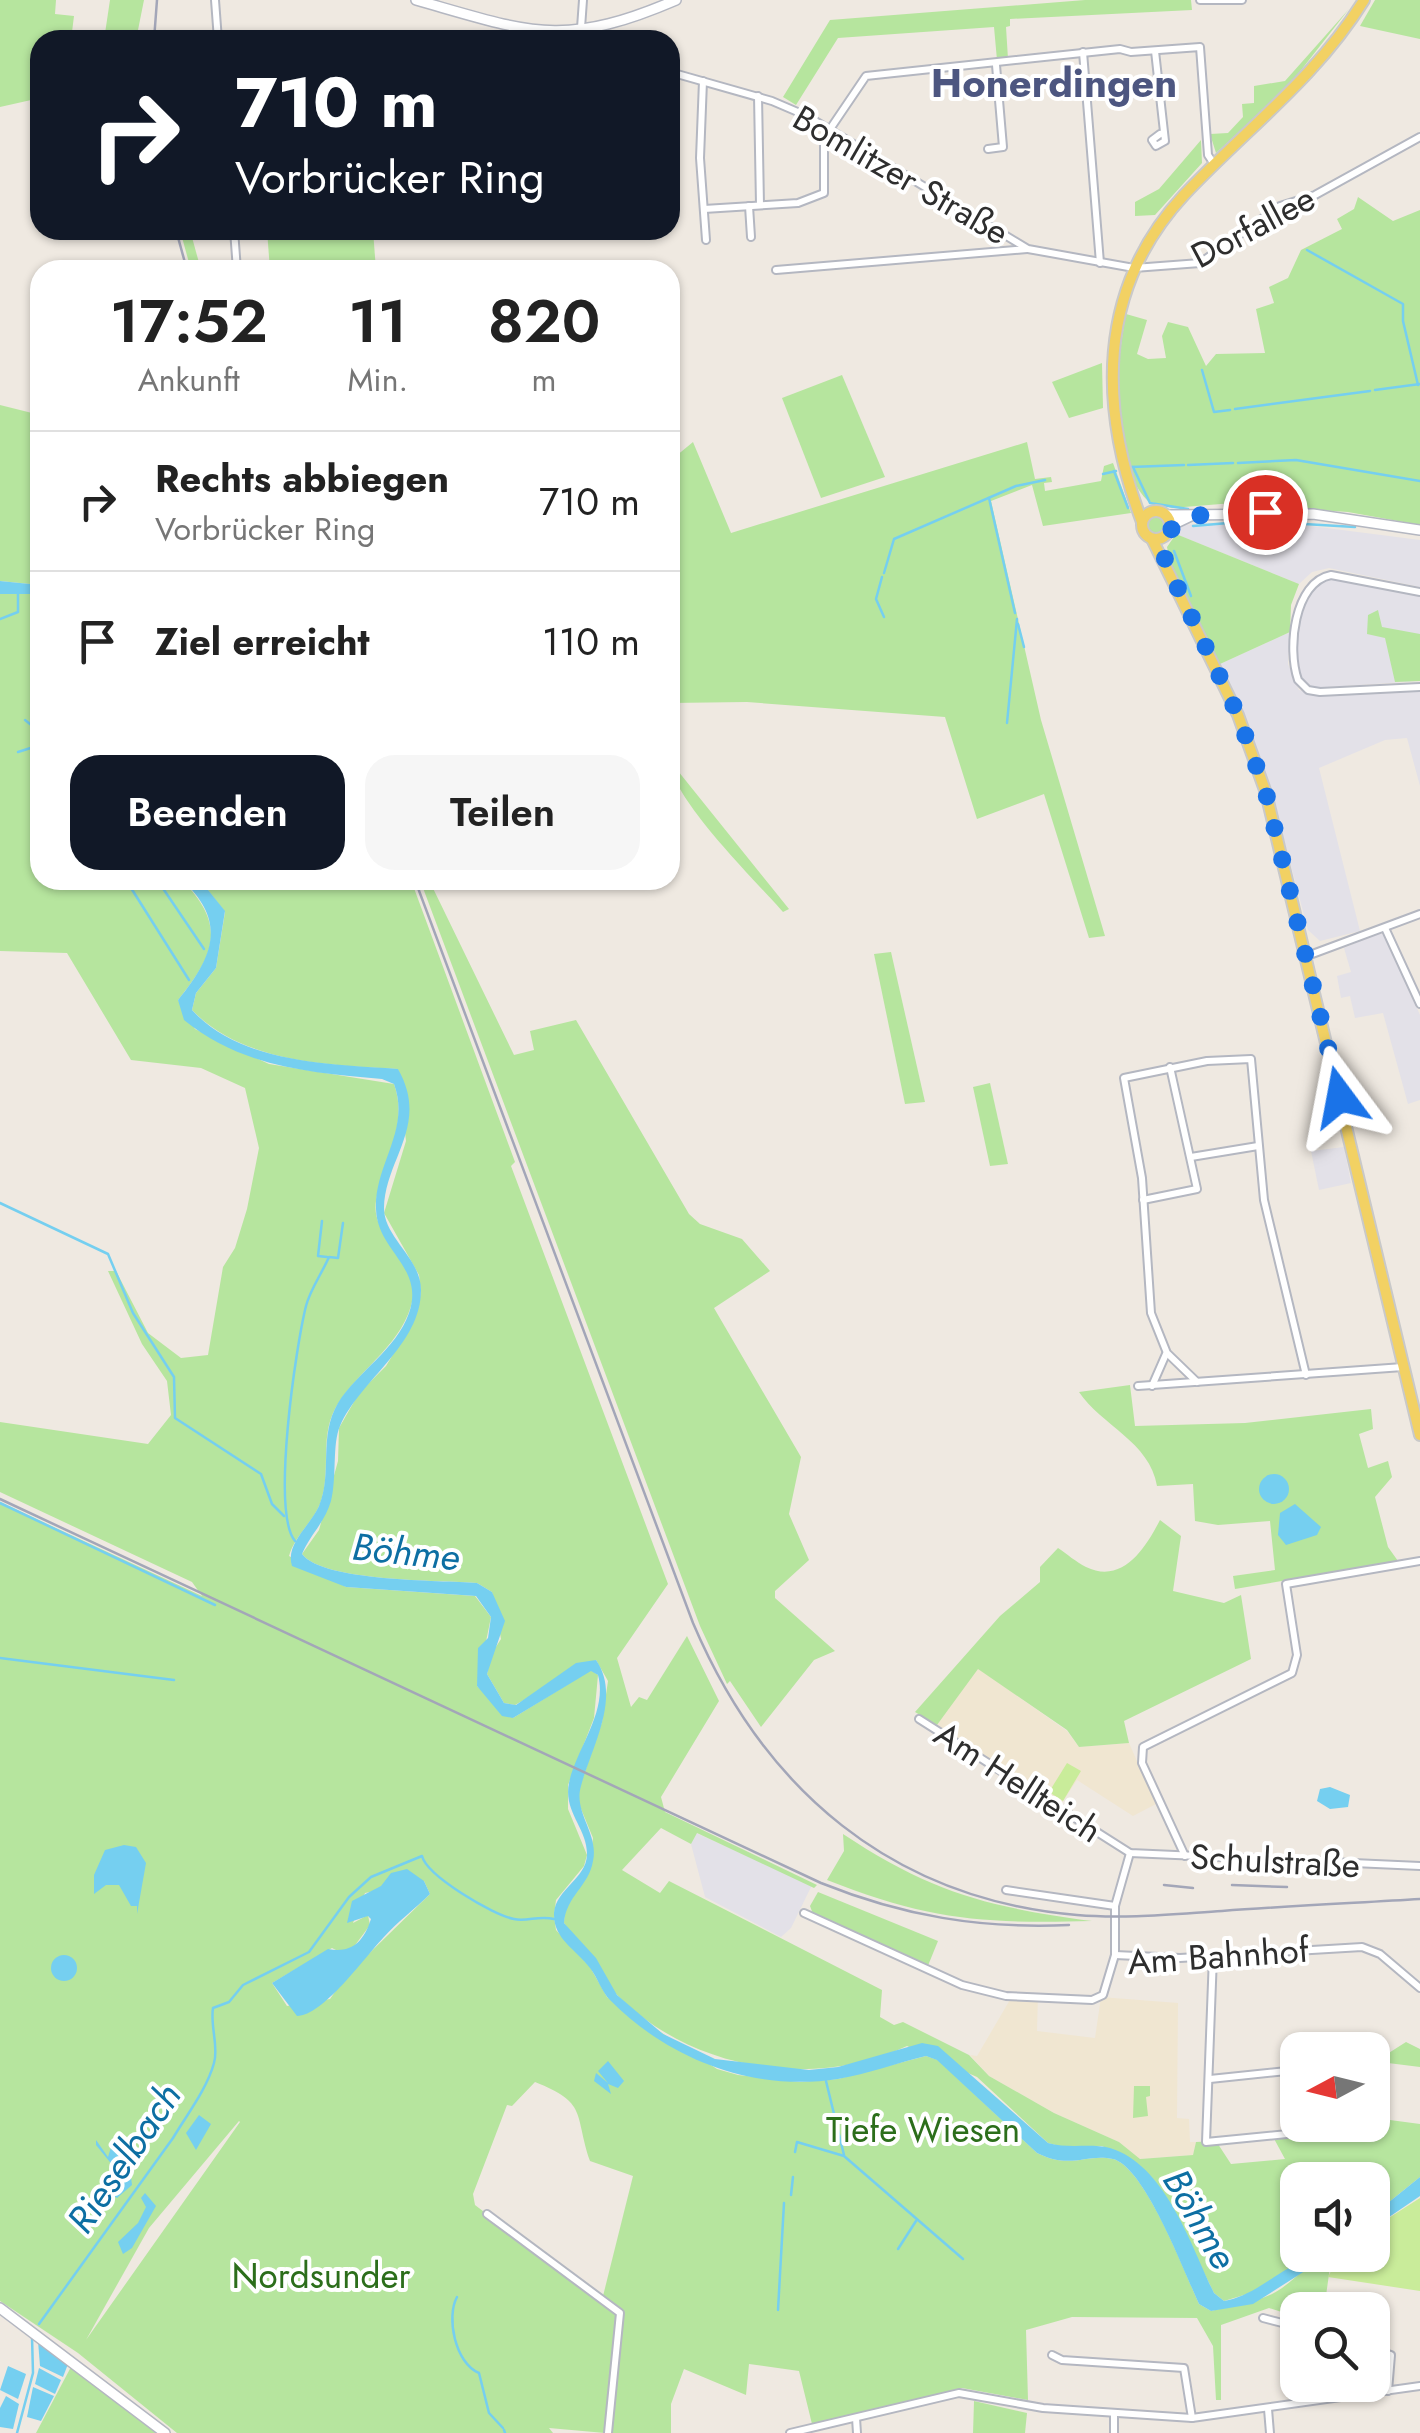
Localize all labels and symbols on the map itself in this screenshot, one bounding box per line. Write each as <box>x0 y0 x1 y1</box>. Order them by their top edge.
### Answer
district label: Honerdingen <box>931 54 1177 112</box>
street label: Bomlitzer Straße <box>784 93 1018 257</box>
street label: Dorfallee <box>1182 173 1324 281</box>
pin <box>1223 470 1308 555</box>
position arrow <box>1288 1045 1392 1149</box>
water label: Böhme <box>350 1519 463 1584</box>
street label: Am Hellteich <box>924 1709 1112 1855</box>
street label: Schulstraße <box>1189 1832 1361 1890</box>
street label: Am Bahnhof <box>1126 1925 1311 1987</box>
north arrow <box>1280 2032 1390 2142</box>
water label: Rieselbach <box>53 2072 194 2244</box>
park label: Tiefe Wiesen <box>826 2105 1020 2155</box>
water label: Böhme <box>1150 2158 1251 2279</box>
park label: Nordsunder <box>231 2251 411 2301</box>

